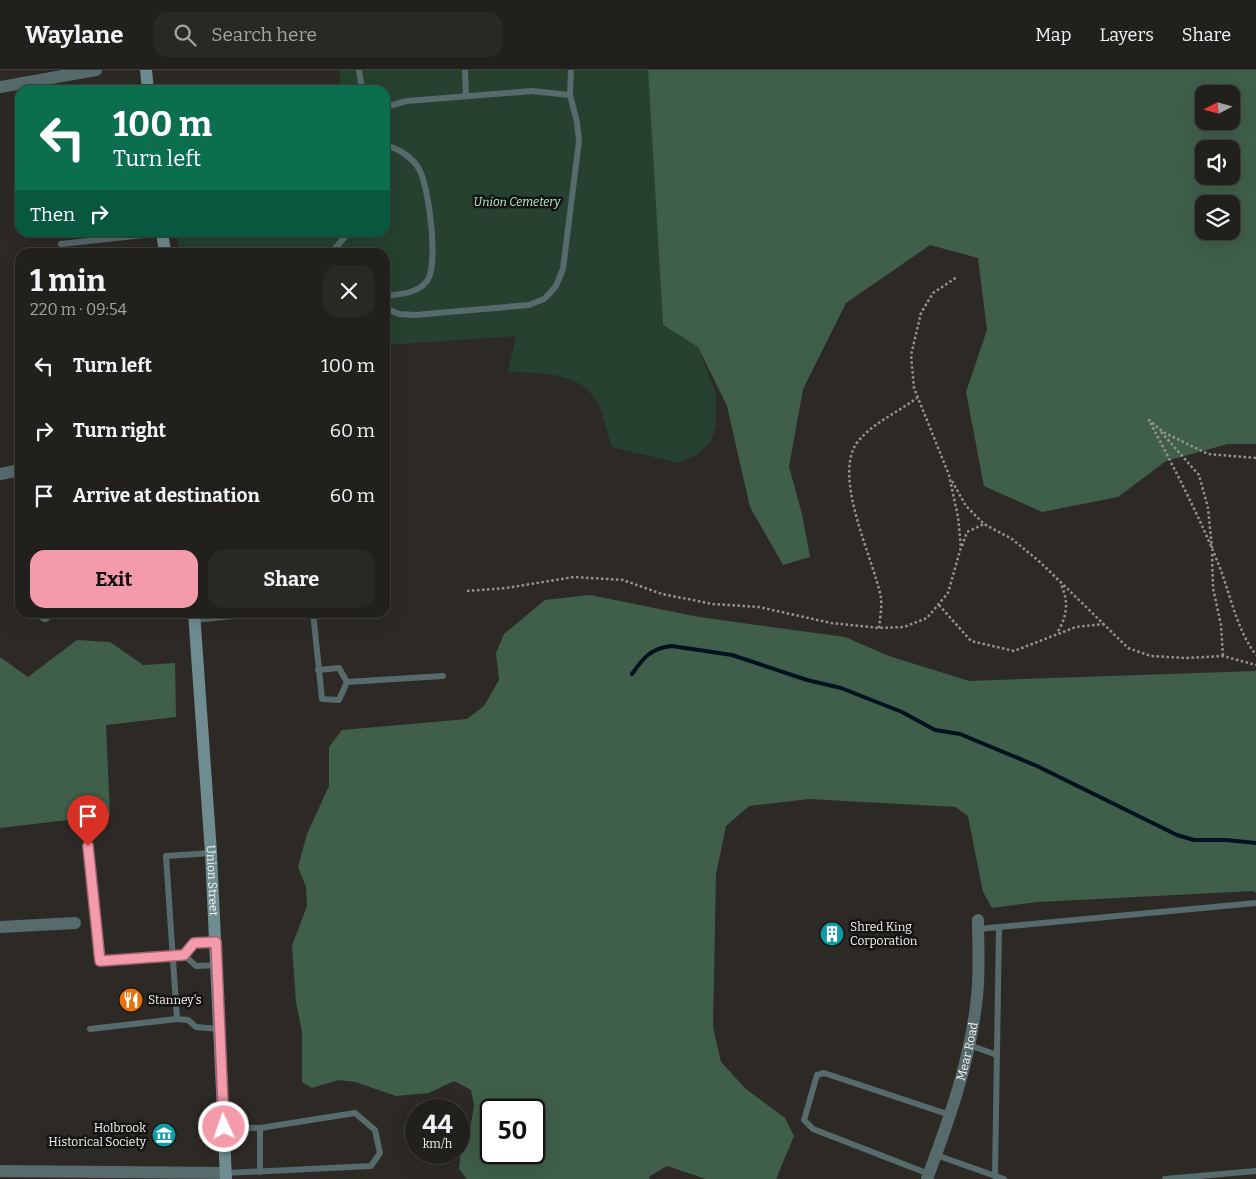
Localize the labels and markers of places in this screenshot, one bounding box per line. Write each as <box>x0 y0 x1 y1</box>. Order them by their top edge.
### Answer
pin <box>67 795 109 846</box>
place label: Shred King Corporation <box>850 920 918 948</box>
building icon: Shred King Corporation <box>819 921 845 947</box>
restaurant icon: Stanney's <box>118 987 144 1013</box>
place label: Stanney's <box>148 993 202 1007</box>
place label: Holbrook Historical Society <box>48 1121 147 1149</box>
museum icon: Holbrook Historical Society <box>151 1122 177 1148</box>

